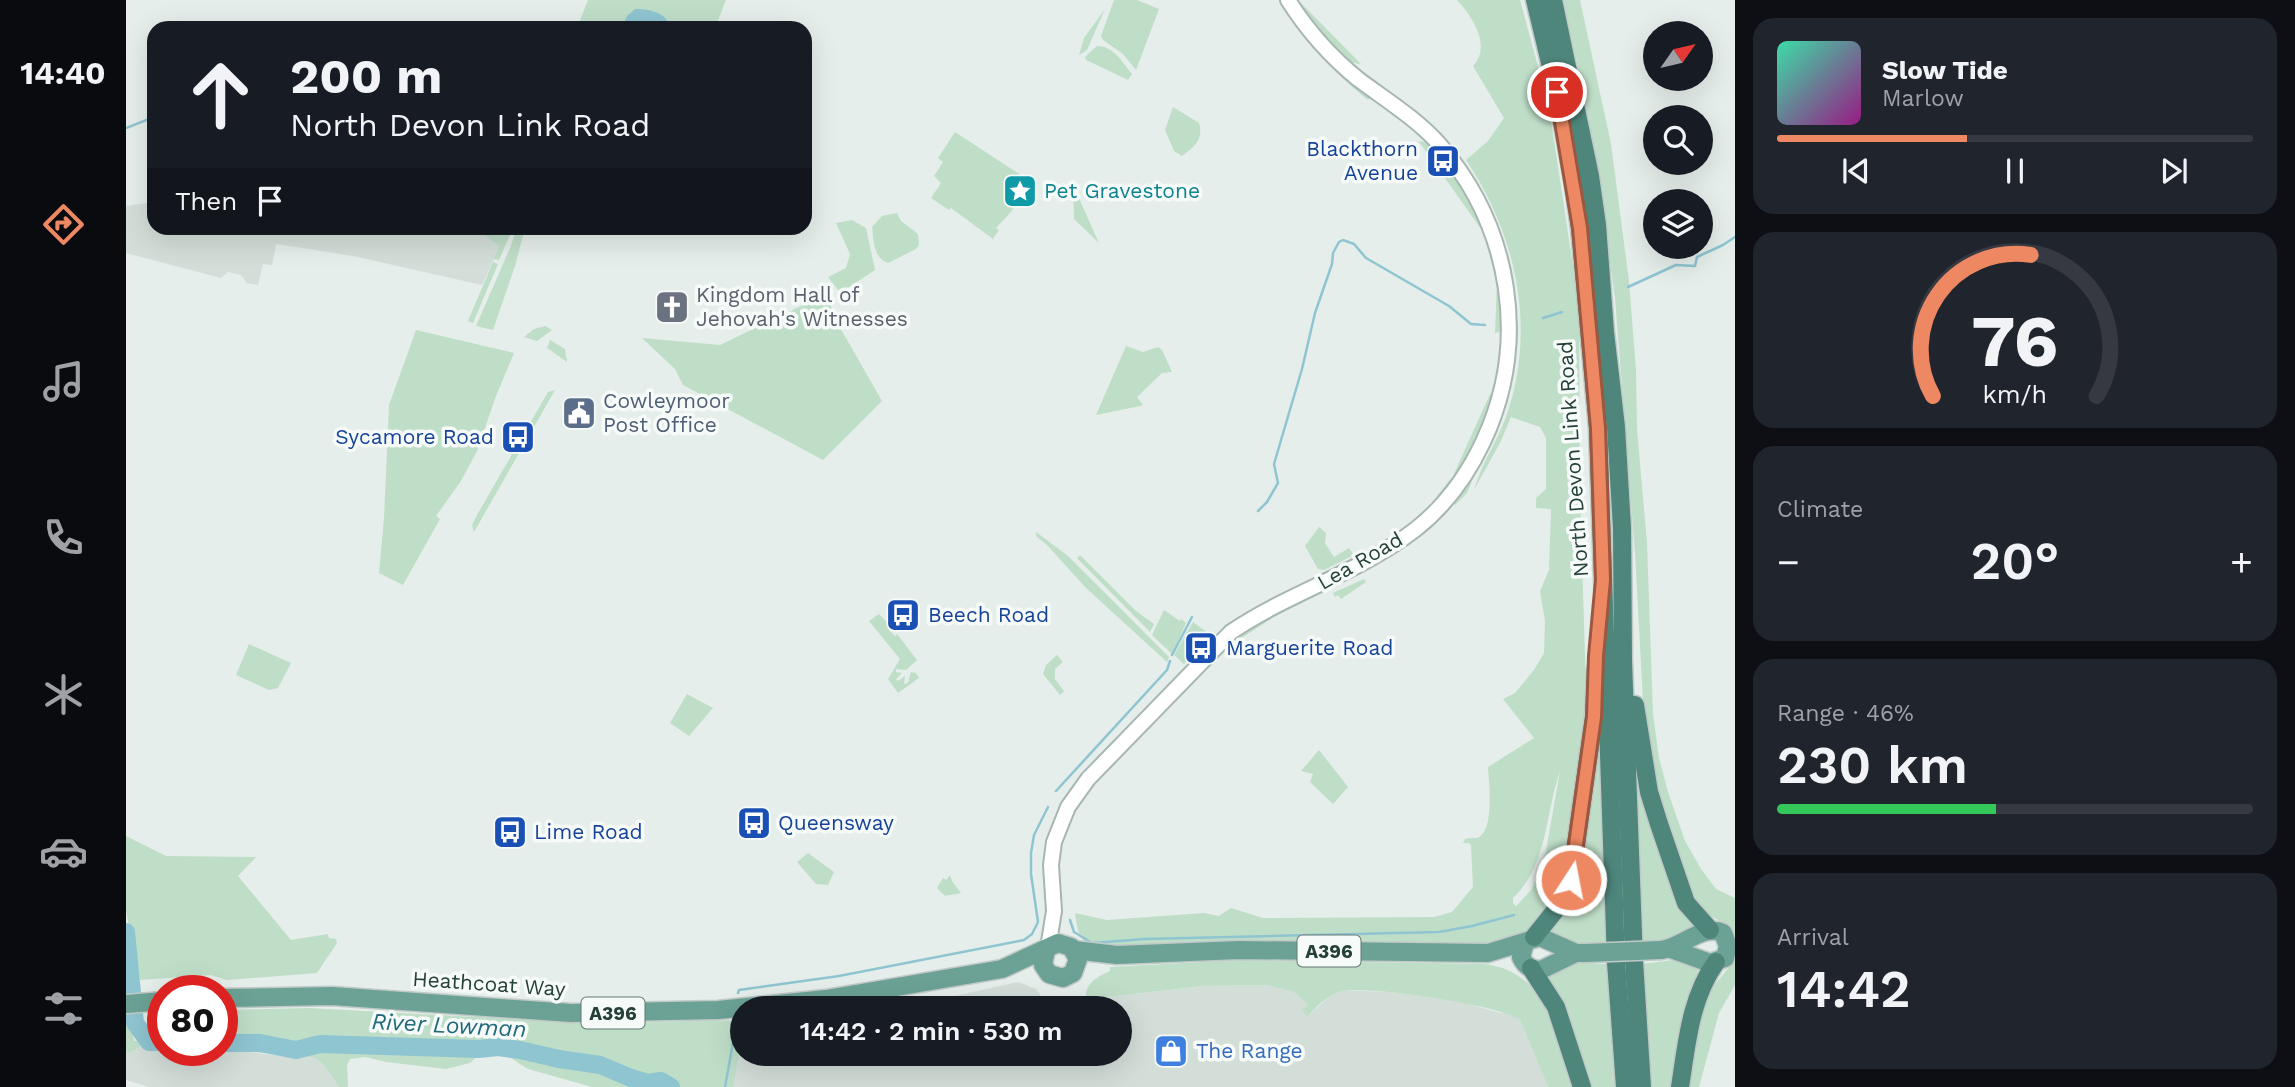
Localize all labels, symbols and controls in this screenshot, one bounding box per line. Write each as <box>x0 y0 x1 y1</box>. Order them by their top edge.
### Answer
north arrow <box>1643 21 1713 91</box>
map controls <box>1643 21 1713 259</box>
text: 200 m <box>290 47 442 105</box>
icon: ahead <box>175 49 266 140</box>
text: 14:40 <box>20 54 106 92</box>
text: Slow Tide <box>1882 55 2008 85</box>
pin <box>1527 62 1587 122</box>
icon: arrive <box>1538 73 1576 111</box>
text: Marlow <box>1882 85 1964 112</box>
button: search <box>1643 105 1713 175</box>
text: North Devon Link Road <box>290 106 650 144</box>
place label: Blackthorn Avenue <box>1306 136 1418 185</box>
bus stop icon: Blackthorn Avenue <box>1424 142 1462 180</box>
icon: previous <box>1837 152 1875 190</box>
icon: pause <box>1996 152 2034 190</box>
icon: next <box>2155 152 2193 190</box>
place icon: Pet Gravestone <box>1001 172 1039 210</box>
place label: Pet Gravestone <box>1044 178 1200 203</box>
icon: arrive <box>251 182 289 220</box>
text: Then <box>175 186 237 216</box>
button: layers <box>1643 189 1713 259</box>
icon: directions <box>39 200 88 249</box>
place label: Kingdom Hall of Jehovah's Witnesses <box>696 282 908 331</box>
church icon: Kingdom Hall of Jehovah's Witnesses <box>653 288 691 326</box>
text: 76 <box>1971 298 2059 384</box>
street label: North Devon Link Road <box>1552 340 1593 578</box>
icon: music <box>39 357 88 406</box>
text: km/h <box>1983 379 2047 408</box>
place label: Cowleymoor Post Office <box>603 388 730 437</box>
public building icon: Cowleymoor Post Office <box>560 394 598 432</box>
bus stop icon: Sycamore Road <box>499 418 537 456</box>
place label: Sycamore Road <box>335 424 494 449</box>
text: Climate <box>1777 496 1863 523</box>
icon: phone <box>39 513 88 562</box>
street label: Lea Road <box>1313 526 1407 595</box>
text: 20° <box>1971 531 2059 592</box>
text: − <box>1777 540 1800 584</box>
text: + <box>2230 540 2253 584</box>
bus stop icon: Beech Road <box>884 596 922 634</box>
place label: Beech Road <box>928 602 1049 627</box>
bus stop icon: Marguerite Road <box>1182 629 1220 667</box>
place label: Marguerite Road <box>1226 635 1393 660</box>
icon: climate <box>39 670 88 719</box>
text: Range · 46% <box>1777 700 1914 727</box>
text: 230 km <box>1777 735 1968 796</box>
bus stop icon: Queensway <box>735 804 773 842</box>
place label: Queensway <box>778 810 894 835</box>
bus stop icon: Lime Road <box>491 813 529 851</box>
place label: Lime Road <box>534 819 643 844</box>
icon: car <box>39 827 88 876</box>
position arrow <box>1534 843 1608 917</box>
text: Arrival <box>1777 924 1849 951</box>
road number: A396 <box>1298 936 1360 967</box>
text: 14:42 <box>1777 959 1910 1020</box>
street label: Heathcoat Way <box>412 966 567 1001</box>
speed limit sign: 80 <box>147 975 238 1066</box>
icon: filters <box>39 984 88 1033</box>
road number: A396 <box>582 998 644 1028</box>
water label: River Lowman <box>371 1008 527 1043</box>
text: 14:42 · 2 min · 530 m <box>800 1016 1062 1046</box>
shop icon: The Range <box>1152 1032 1190 1070</box>
place label: The Range <box>1196 1038 1303 1063</box>

